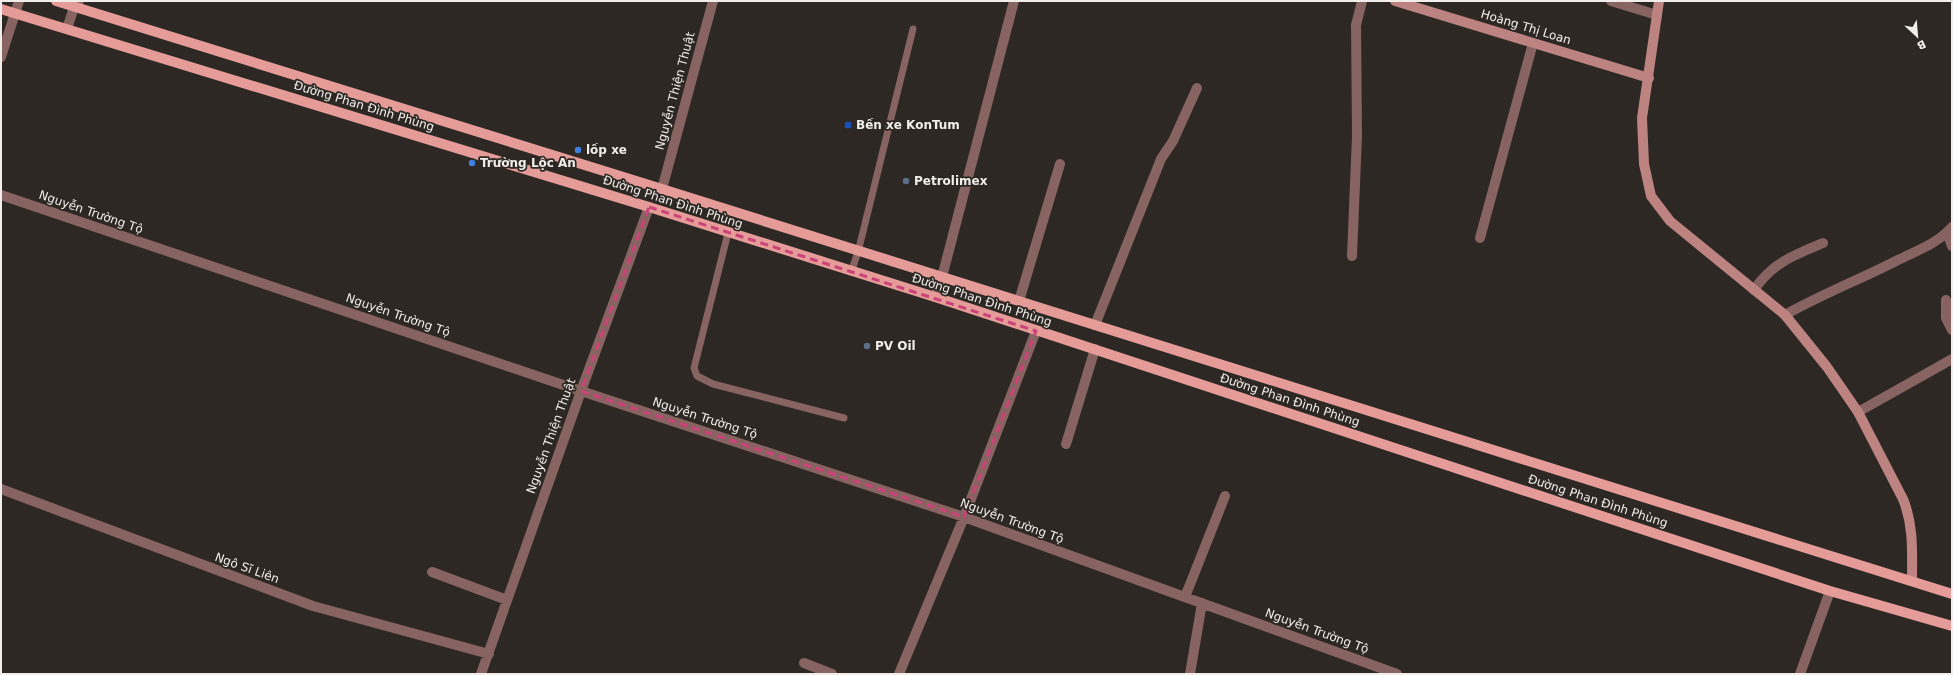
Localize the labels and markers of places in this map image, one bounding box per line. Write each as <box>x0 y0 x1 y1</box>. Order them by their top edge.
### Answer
place label: Bến xe KonTum <box>856 118 960 132</box>
marker: Bến xe KonTum <box>843 120 853 130</box>
place label: lốp xe <box>586 143 627 157</box>
marker: lốp xe <box>573 145 583 155</box>
place label: Trường Lộc An <box>480 156 576 170</box>
marker: Trường Lộc An <box>467 158 477 168</box>
place label: Petrolimex <box>914 174 988 188</box>
marker: Petrolimex <box>901 176 911 186</box>
place label: PV Oil <box>875 339 916 353</box>
marker: PV Oil <box>862 341 872 351</box>

